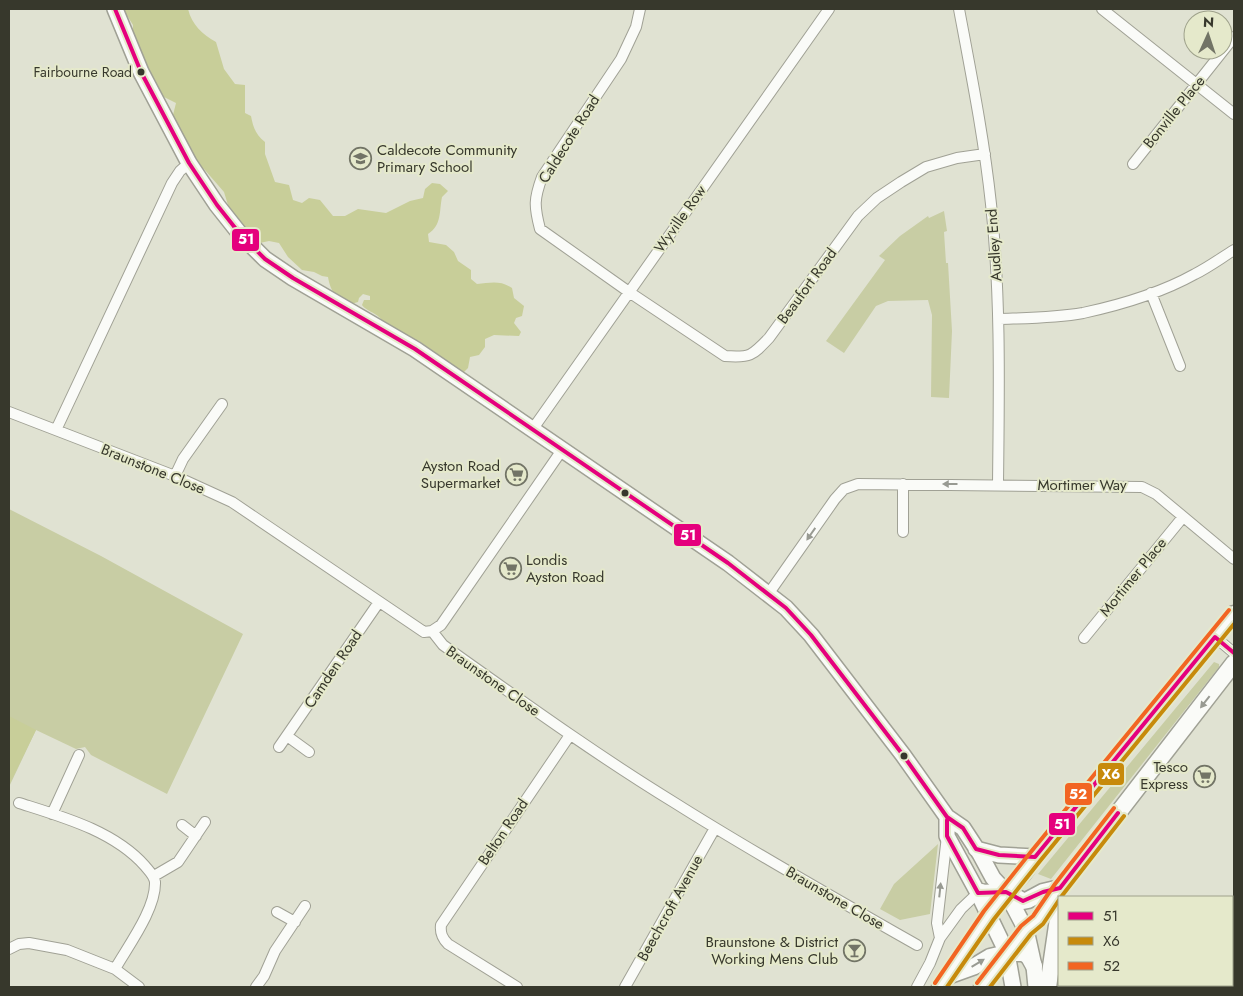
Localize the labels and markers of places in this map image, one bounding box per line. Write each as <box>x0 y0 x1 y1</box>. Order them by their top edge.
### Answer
place label: Fairbourne Road <box>34 62 132 82</box>
marker: Fairbourne Road <box>136 67 146 77</box>
place label: Caldecote Community Primary School <box>377 139 518 178</box>
school or university icon: Caldecote Community Primary School <box>349 147 373 171</box>
place label: Ayston Road Supermarket <box>421 455 500 494</box>
supermarket icon: Ayston Road Supermarket <box>504 463 528 487</box>
unlabelled marker <box>620 488 630 498</box>
place label: Londis Ayston Road <box>526 549 604 588</box>
supermarket icon: Londis Ayston Road <box>498 557 522 581</box>
unlabelled marker <box>899 751 909 761</box>
place label: Tesco Express <box>1140 756 1188 795</box>
supermarket icon: Tesco Express <box>1192 764 1216 788</box>
place label: Braunstone & District Working Mens Club <box>705 931 838 970</box>
bar icon: Braunstone & District Working Mens Club <box>842 939 866 963</box>

